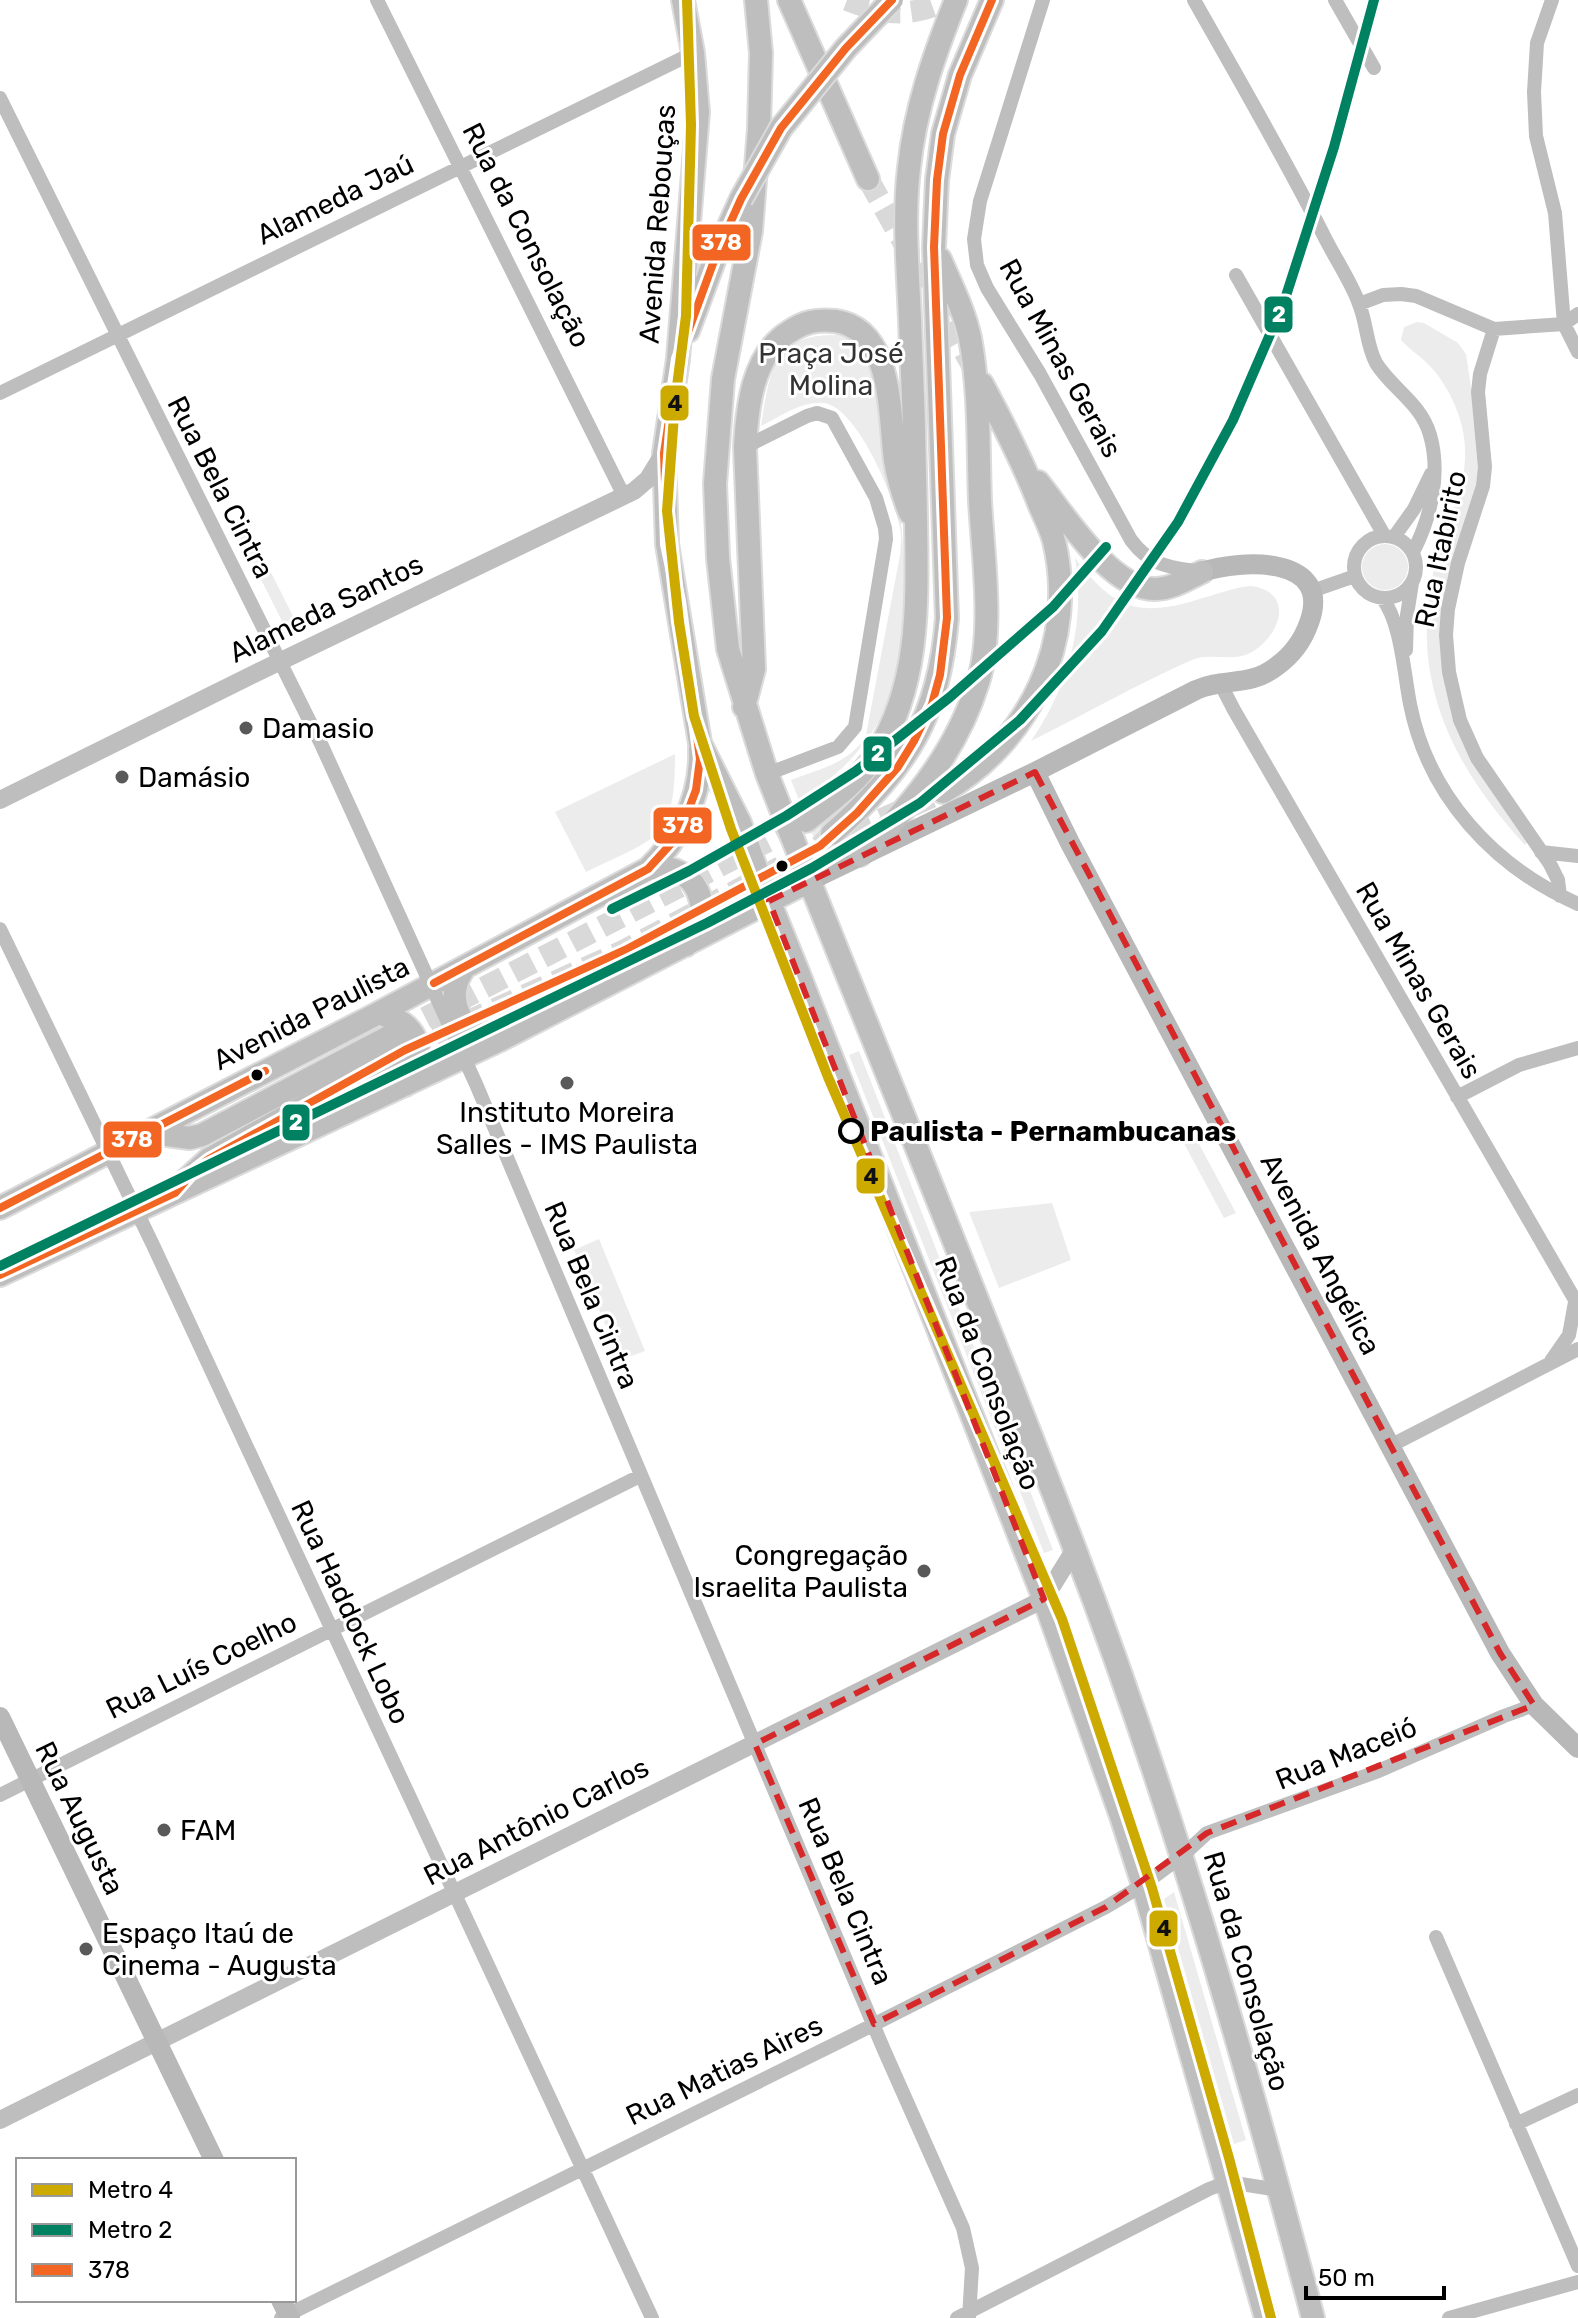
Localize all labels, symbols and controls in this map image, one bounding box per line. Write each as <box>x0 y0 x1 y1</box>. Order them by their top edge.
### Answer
street label: Avenida Rebouças <box>633 103 682 345</box>
street label: Rua da Consolação <box>456 117 598 353</box>
street label: Alameda Jaú <box>251 147 419 252</box>
line badge: 378 <box>691 223 752 262</box>
text: 378 <box>700 229 742 256</box>
street label: Rua Minas Gerais <box>992 253 1129 463</box>
line badge: 2 <box>1263 295 1294 334</box>
text: 2 <box>1272 301 1286 328</box>
park label: Praça José Molina <box>758 337 904 402</box>
line badge: 4 <box>659 384 690 422</box>
text: 4 <box>667 390 683 417</box>
street label: Rua Bela Cintra <box>160 391 281 584</box>
street label: Rua Itabirito <box>1408 468 1473 631</box>
street label: Alameda Santos <box>224 547 429 670</box>
place label: Damasio <box>262 712 374 745</box>
marker: Damasio <box>237 719 255 737</box>
line badge: 2 <box>862 735 893 773</box>
text: 2 <box>871 740 885 767</box>
place label: Damásio <box>138 761 250 794</box>
marker: Damásio <box>113 768 131 786</box>
line badge: 378 <box>652 806 713 845</box>
text: 378 <box>662 812 704 839</box>
unlabelled marker <box>774 858 790 874</box>
street label: Rua Minas Gerais <box>1349 876 1488 1085</box>
street label: Avenida Paulista <box>208 950 415 1077</box>
unlabelled marker <box>249 1067 265 1083</box>
marker: Instituto Moreira Salles - IMS Paulista <box>558 1074 576 1092</box>
place label: Instituto Moreira Salles - IMS Paulista <box>436 1096 698 1161</box>
line badge: 2 <box>281 1103 311 1142</box>
text: 2 <box>289 1109 303 1136</box>
place label: Paulista - Pernambucanas <box>870 1115 1236 1148</box>
marker: Paulista - Pernambucanas <box>839 1119 863 1143</box>
line badge: 378 <box>102 1120 163 1159</box>
text: 378 <box>111 1126 153 1153</box>
street label: Avenida Angélica <box>1254 1148 1388 1361</box>
line badge: 4 <box>855 1157 886 1195</box>
text: 4 <box>863 1163 879 1190</box>
street label: Rua Bela Cintra <box>537 1197 646 1394</box>
street label: Rua da Consolação <box>928 1252 1047 1495</box>
street label: Rua Haddock Lobo <box>284 1495 417 1729</box>
place label: Congregação Israelita Paulista <box>693 1539 908 1604</box>
marker: Congregação Israelita Paulista <box>915 1562 933 1580</box>
street label: Rua Luís Coelho <box>101 1605 302 1726</box>
street label: Rua Maceió <box>1271 1710 1422 1797</box>
street label: Rua Augusta <box>28 1736 131 1900</box>
street label: Rua Antônio Carlos <box>418 1750 654 1892</box>
street label: Rua Bela Cintra <box>791 1793 900 1990</box>
place label: FAM <box>180 1814 236 1847</box>
marker: FAM <box>155 1821 173 1839</box>
street label: Rua da Consolação <box>1197 1847 1297 2095</box>
line badge: 4 <box>1148 1909 1179 1948</box>
text: 4 <box>1156 1915 1172 1942</box>
place label: Espaço Itaú de Cinema - Augusta <box>102 1917 337 1982</box>
marker: Espaço Itaú de Cinema - Augusta <box>77 1940 95 1958</box>
street label: Rua Matias Aires <box>621 2009 828 2132</box>
legend <box>16 2158 296 2302</box>
text: Metro 4 <box>88 2176 173 2204</box>
text: Metro 2 <box>88 2216 172 2244</box>
scale bar <box>1306 2250 1444 2300</box>
text: 378 <box>88 2256 130 2284</box>
text: 50 m <box>1318 2264 1375 2292</box>

